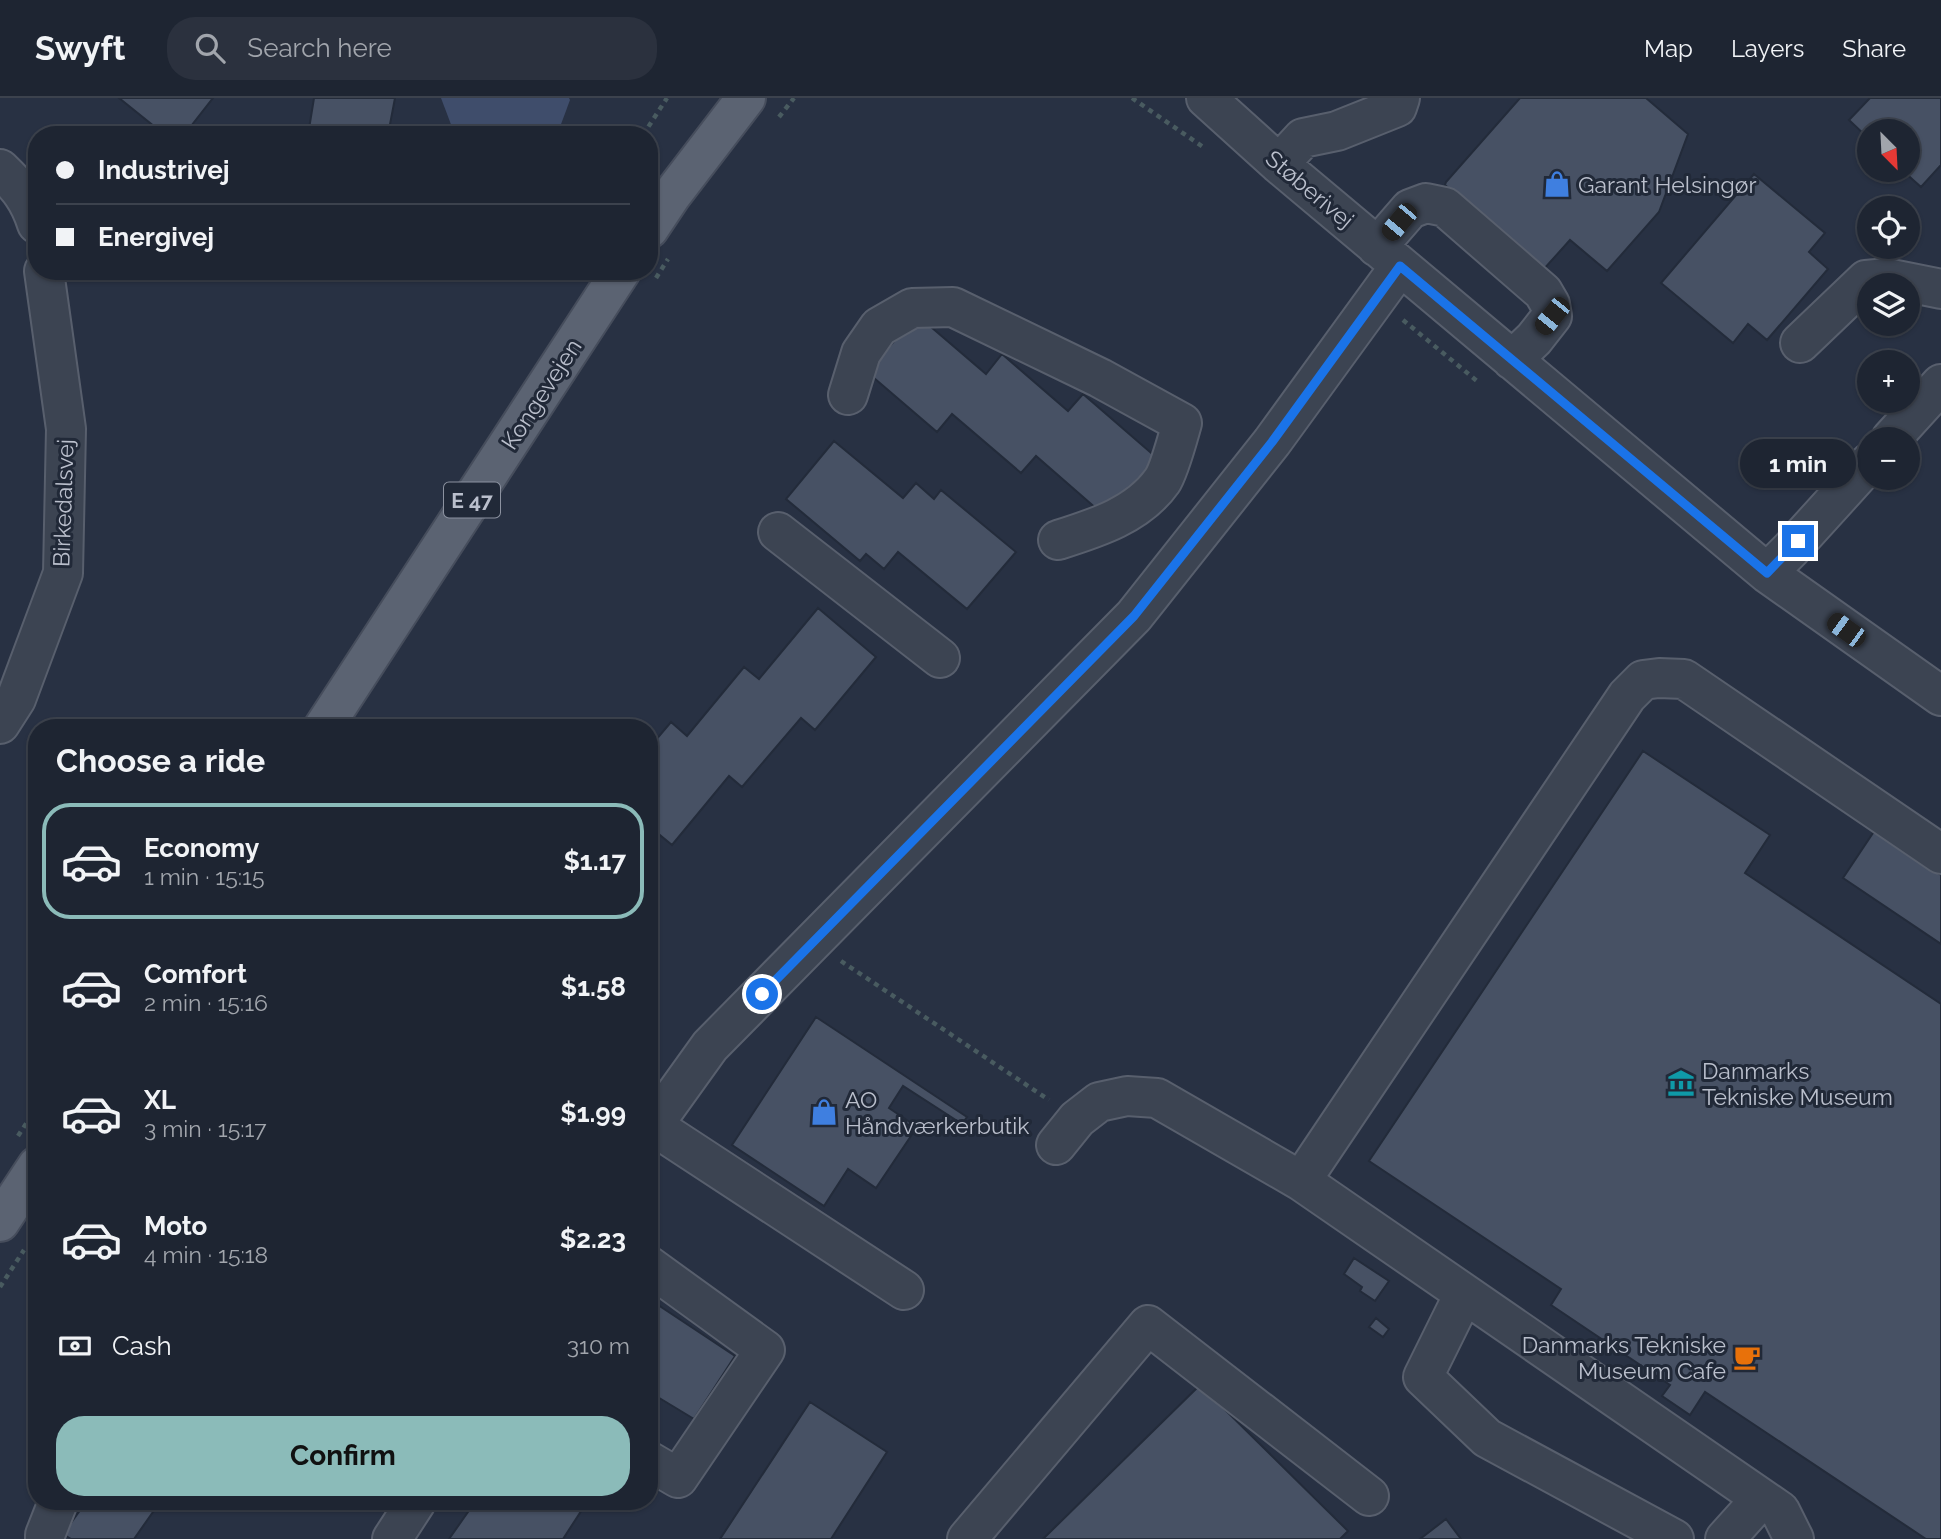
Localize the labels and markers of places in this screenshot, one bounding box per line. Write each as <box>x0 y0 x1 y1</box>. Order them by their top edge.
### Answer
shop icon: Garant Helsingør <box>1542 169 1572 199</box>
place label: Garant Helsingør <box>1578 171 1756 198</box>
place label: Danmarks Tekniske Museum <box>1702 1057 1893 1110</box>
museum icon: Danmarks Tekniske Museum <box>1666 1068 1696 1098</box>
place label: AO Håndværkerbutik <box>845 1086 1029 1139</box>
shop icon: AO Håndværkerbutik <box>809 1097 839 1127</box>
place label: Danmarks Tekniske Museum Cafe <box>1522 1331 1726 1384</box>
cafe icon: Danmarks Tekniske Museum Cafe <box>1732 1342 1762 1372</box>

